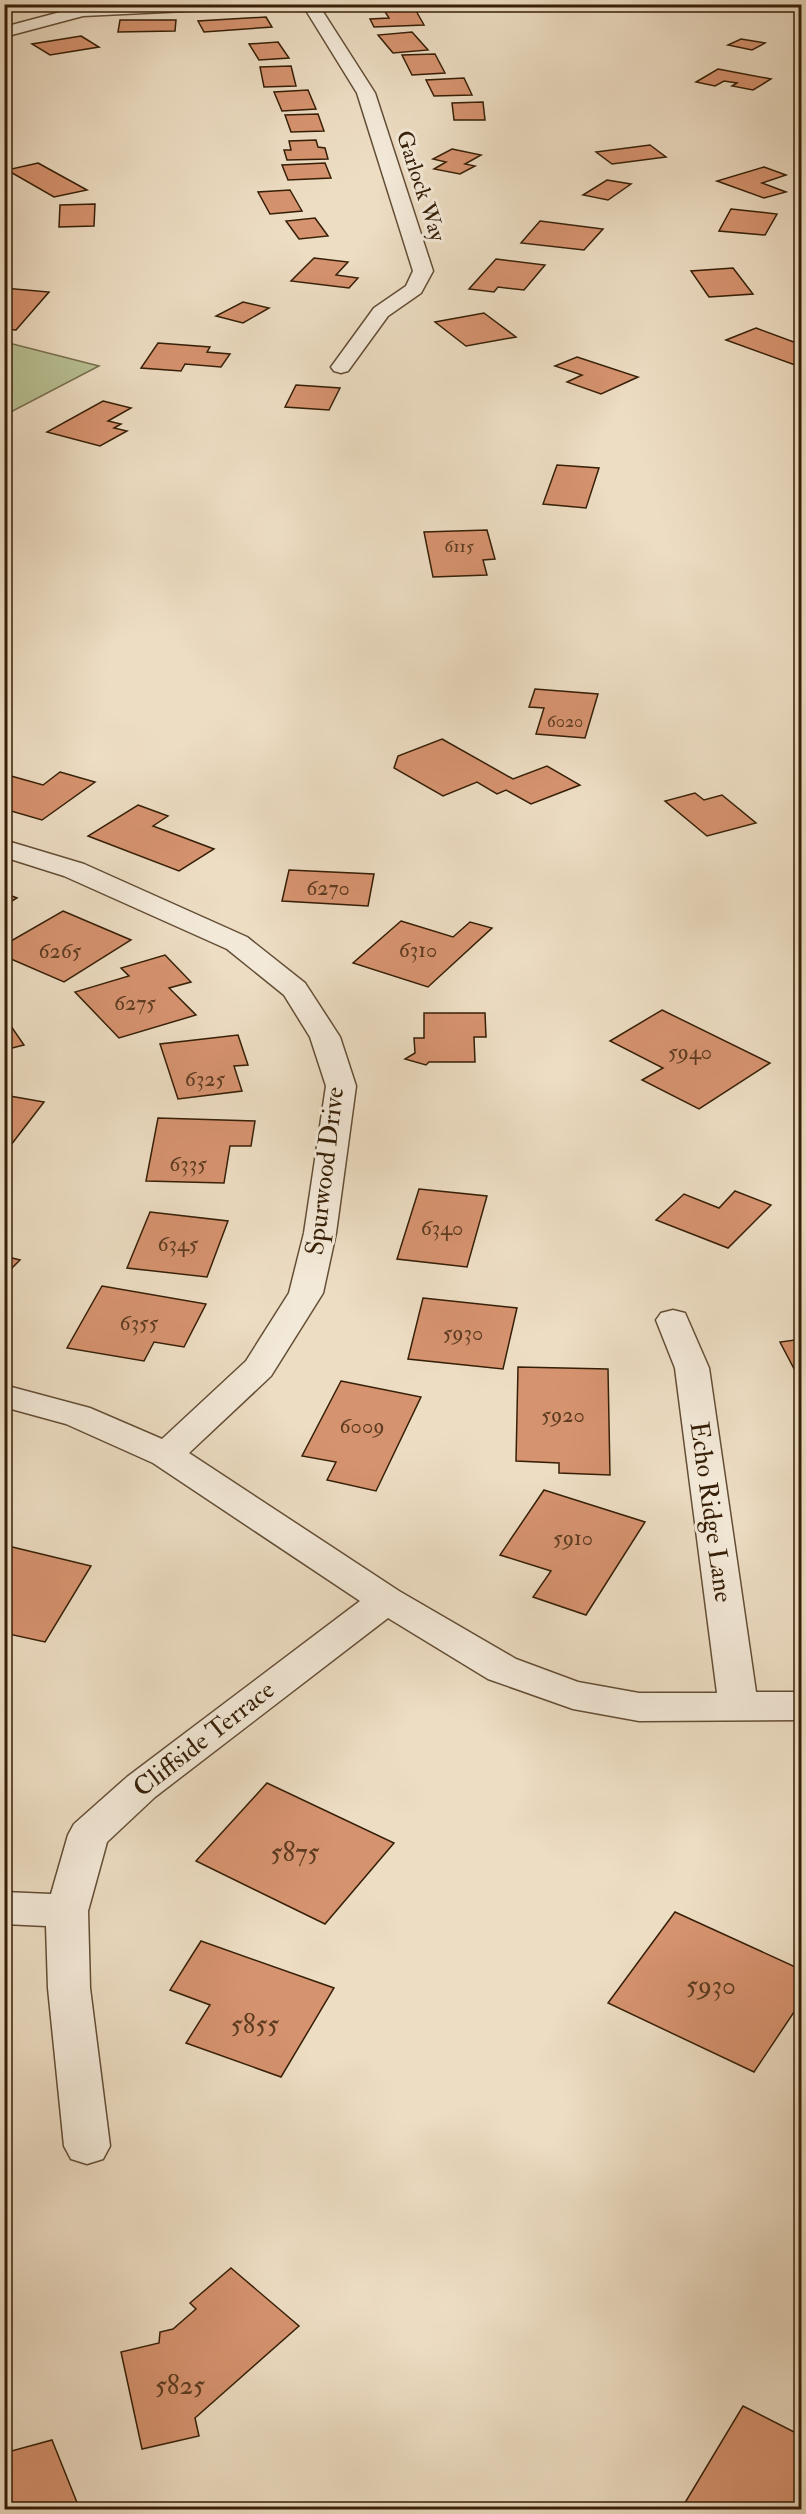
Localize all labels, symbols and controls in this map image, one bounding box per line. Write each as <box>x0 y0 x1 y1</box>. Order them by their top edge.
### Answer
street label: Garlock Way <box>390 127 452 245</box>
house number: 6115 <box>444 535 474 558</box>
house number: 6020 <box>547 710 583 733</box>
house number: 6270 <box>306 874 350 902</box>
house number: 6310 <box>399 936 437 964</box>
house number: 6265 <box>39 937 82 965</box>
house number: 6275 <box>114 989 156 1017</box>
house number: 5940 <box>668 1038 712 1066</box>
house number: 6325 <box>185 1065 225 1093</box>
street label: Spurwood Drive <box>299 1085 352 1257</box>
house number: 6335 <box>169 1150 207 1178</box>
house number: 6340 <box>421 1214 463 1242</box>
house number: 6345 <box>158 1230 199 1258</box>
house number: 6355 <box>120 1309 159 1337</box>
house number: 5930 <box>443 1319 483 1347</box>
house number: 5920 <box>541 1401 585 1429</box>
house number: 6009 <box>340 1412 384 1440</box>
street label: Echo Ridge Lane <box>682 1420 740 1604</box>
house number: 5910 <box>553 1524 593 1552</box>
street label: Cliffside Terrace <box>127 1674 281 1804</box>
house number: 5875 <box>271 1836 320 1869</box>
house number: 5930 <box>686 1969 736 2002</box>
house number: 5855 <box>231 2008 279 2041</box>
house number: 5825 <box>155 2369 205 2402</box>

